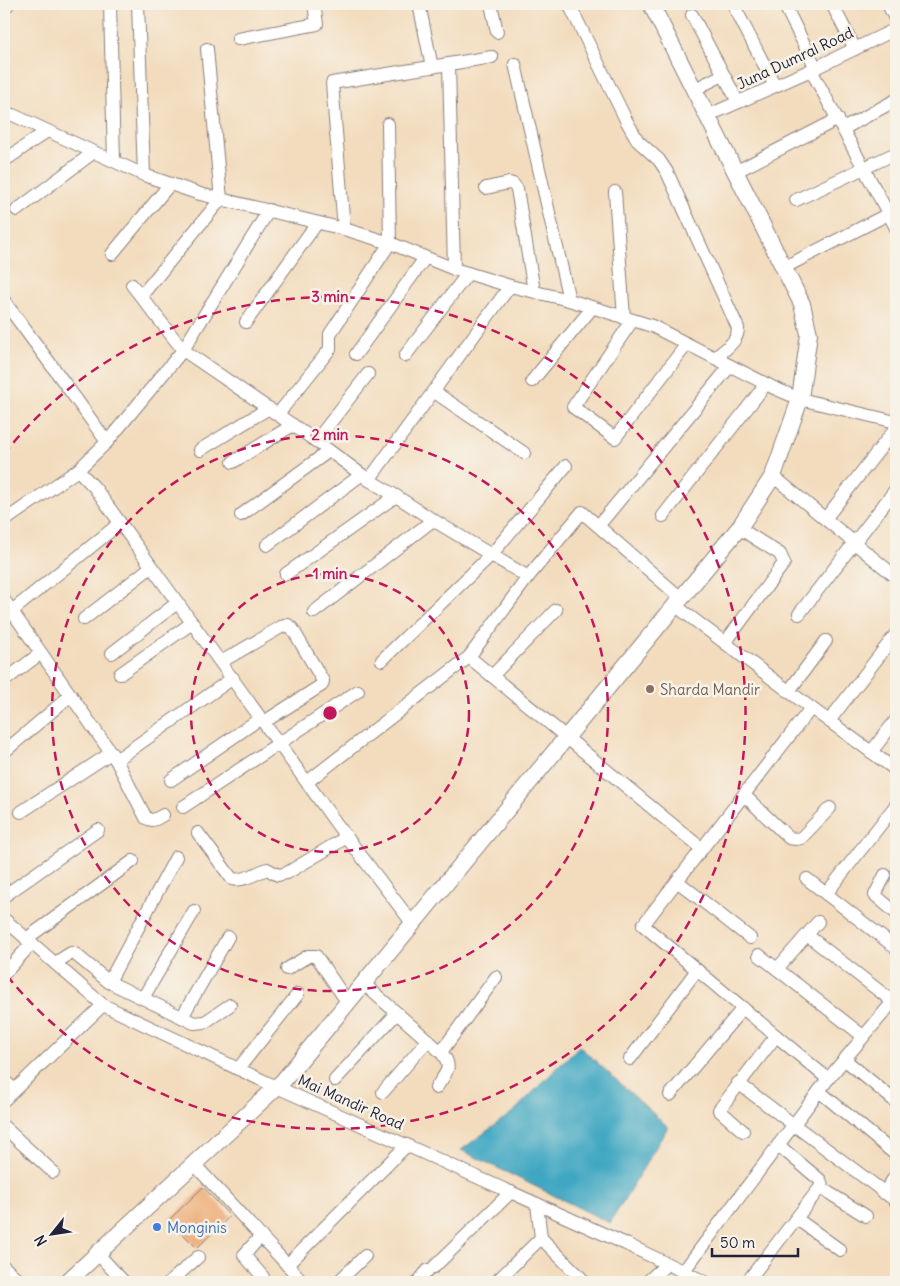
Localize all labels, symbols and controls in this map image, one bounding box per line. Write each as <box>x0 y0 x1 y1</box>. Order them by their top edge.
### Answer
street label: Juna Dumral Road <box>734 23 856 93</box>
text: 3 min <box>311 287 349 306</box>
text: 2 min <box>312 425 349 444</box>
text: 1 min <box>313 564 348 583</box>
place label: Sharda Mandir <box>660 680 760 699</box>
marker: Sharda Mandir <box>644 683 656 695</box>
centre of rings <box>321 704 339 722</box>
street label: Mai Mandir Road <box>295 1070 407 1134</box>
north arrow <box>28 1208 78 1258</box>
place label: Monginis <box>167 1218 227 1237</box>
marker: Monginis <box>151 1221 163 1233</box>
scale bar <box>712 1226 799 1258</box>
text: N <box>31 1232 51 1249</box>
text: 50 m <box>720 1233 755 1252</box>

